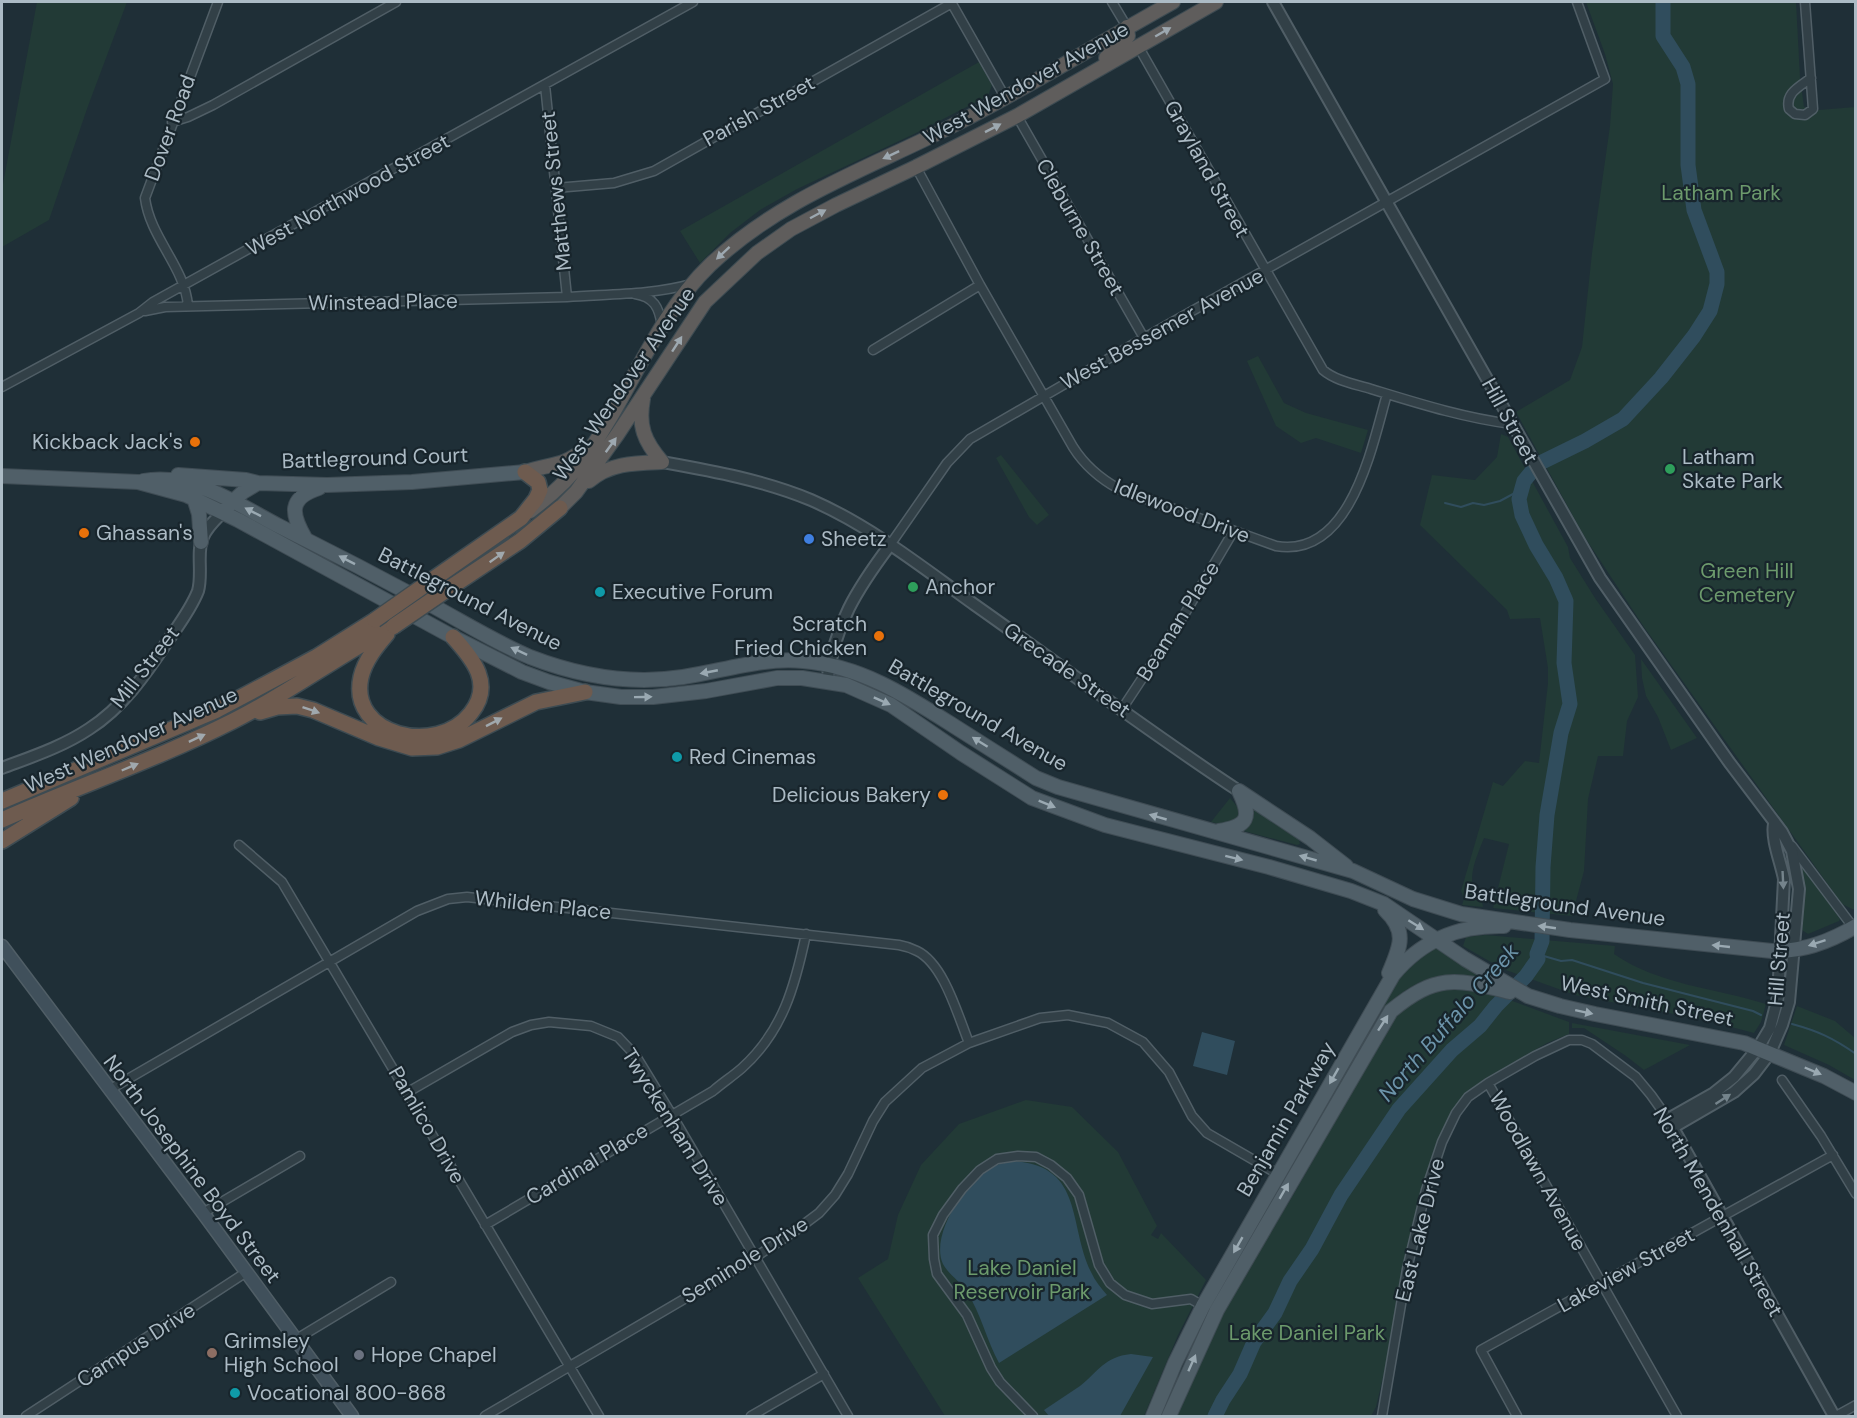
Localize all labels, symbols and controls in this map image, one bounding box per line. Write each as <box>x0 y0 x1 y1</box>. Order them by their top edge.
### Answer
street label: West Wendover Avenue <box>918 15 1134 151</box>
one-way arrow <box>1155 27 1172 37</box>
street label: Parish Street <box>698 69 820 153</box>
street label: Dover Road <box>138 71 202 185</box>
street label: Grayland Street <box>1158 95 1256 243</box>
street label: Matthews Street <box>534 110 578 272</box>
one-way arrow <box>985 123 1002 133</box>
street label: West Northwood Street <box>241 127 455 263</box>
one-way arrow <box>882 151 900 161</box>
street label: Cleburne Street <box>1029 153 1131 301</box>
park label: Latham Park <box>1661 179 1781 207</box>
one-way arrow <box>810 209 827 219</box>
one-way arrow <box>716 246 731 260</box>
street label: West Bessemer Avenue <box>1055 261 1269 397</box>
street label: West Wendover Avenue <box>546 281 702 486</box>
street label: Winstead Place <box>308 287 458 317</box>
one-way arrow <box>671 337 683 353</box>
street label: Hill Street <box>1475 373 1545 469</box>
place label: Kickback Jack's <box>32 428 183 456</box>
marker: Kickback Jack's <box>188 435 202 449</box>
one-way arrow <box>604 437 616 452</box>
street label: Battleground Court <box>281 441 469 475</box>
place label: Latham Skate Park <box>1682 443 1783 495</box>
marker: Latham Skate Park <box>1663 462 1677 476</box>
street label: Idlewood Drive <box>1110 472 1254 550</box>
one-way arrow <box>244 507 261 517</box>
place label: Ghassan's <box>96 519 193 547</box>
place label: Sheetz <box>821 525 887 553</box>
marker: Ghassan's <box>77 526 91 540</box>
marker: Sheetz <box>802 532 816 546</box>
street label: Battleground Avenue <box>373 541 567 657</box>
one-way arrow <box>488 551 504 563</box>
one-way arrow <box>338 555 355 565</box>
street label: Beaman Place <box>1130 556 1226 686</box>
park label: Green Hill Cemetery <box>1699 557 1796 609</box>
place label: Anchor <box>925 573 996 601</box>
place label: Executive Forum <box>612 578 773 606</box>
marker: Anchor <box>906 580 920 594</box>
marker: Executive Forum <box>593 585 607 599</box>
place label: Scratch Fried Chicken <box>734 610 867 662</box>
street label: Grecade Street <box>998 616 1136 724</box>
street label: Mill Street <box>104 620 186 714</box>
marker: Scratch Fried Chicken <box>872 629 886 643</box>
one-way arrow <box>510 647 527 656</box>
street label: Battleground Avenue <box>883 652 1073 778</box>
one-way arrow <box>699 668 718 677</box>
street label: West Wendover Avenue <box>20 680 242 800</box>
one-way arrow <box>634 692 653 702</box>
one-way arrow <box>873 696 891 706</box>
one-way arrow <box>302 706 320 715</box>
one-way arrow <box>485 718 502 727</box>
one-way arrow <box>188 733 206 743</box>
one-way arrow <box>972 737 988 748</box>
place label: Red Cinemas <box>689 743 816 771</box>
marker: Red Cinemas <box>670 750 684 764</box>
one-way arrow <box>121 762 139 772</box>
place label: Delicious Bakery <box>772 781 931 809</box>
marker: Delicious Bakery <box>936 788 950 802</box>
one-way arrow <box>1038 800 1056 809</box>
one-way arrow <box>1149 811 1167 821</box>
one-way arrow <box>1299 853 1317 863</box>
one-way arrow <box>1225 854 1243 863</box>
one-way arrow <box>1779 871 1788 890</box>
street label: Battleground Avenue <box>1463 877 1667 933</box>
street label: Whilden Place <box>473 884 613 926</box>
street label: Hill Street <box>1761 911 1797 1007</box>
one-way arrow <box>1408 919 1424 930</box>
one-way arrow <box>1537 923 1556 932</box>
water label: North Buffalo Creek <box>1372 936 1526 1108</box>
one-way arrow <box>1808 939 1826 949</box>
one-way arrow <box>1712 941 1731 951</box>
street label: West Smith Street <box>1558 969 1736 1033</box>
one-way arrow <box>1575 1007 1594 1017</box>
one-way arrow <box>1377 1015 1388 1031</box>
street label: Benjamin Parkway <box>1230 1036 1342 1202</box>
street label: Twyckenham Drive <box>615 1043 735 1211</box>
street label: North Josephine Boyd Street <box>97 1049 287 1289</box>
street label: Pamlico Drive <box>382 1061 472 1189</box>
one-way arrow <box>1805 1066 1823 1076</box>
one-way arrow <box>1329 1068 1340 1084</box>
street label: Woodlawn Avenue <box>1483 1086 1593 1256</box>
one-way arrow <box>1715 1094 1731 1105</box>
street label: North Mendenhall Street <box>1647 1102 1789 1322</box>
street label: Cardinal Place <box>521 1116 653 1212</box>
street label: East Lake Drive <box>1389 1155 1451 1305</box>
one-way arrow <box>1279 1183 1290 1199</box>
street label: Seminole Drive <box>676 1210 814 1310</box>
street label: Lakeview Street <box>1552 1221 1700 1319</box>
one-way arrow <box>1232 1237 1243 1253</box>
park label: Lake Daniel Reservoir Park <box>954 1254 1091 1306</box>
street label: Campus Drive <box>71 1296 201 1394</box>
park label: Lake Daniel Park <box>1229 1319 1386 1347</box>
place label: Grimsley High School <box>224 1327 339 1379</box>
place label: Hope Chapel <box>371 1341 497 1369</box>
marker: Grimsley High School <box>205 1346 219 1360</box>
marker: Hope Chapel <box>352 1348 366 1362</box>
one-way arrow <box>1187 1353 1197 1371</box>
place label: Vocational 800-868 <box>247 1379 446 1407</box>
marker: Vocational 800-868 <box>228 1386 242 1400</box>

